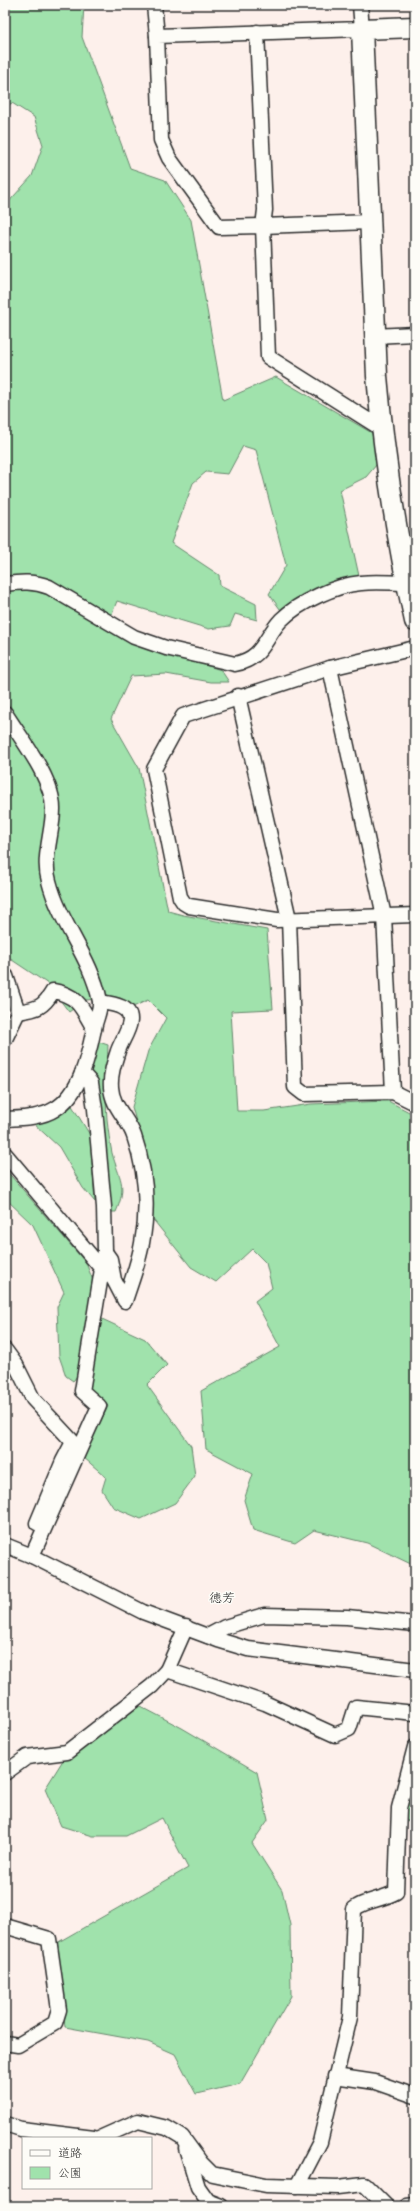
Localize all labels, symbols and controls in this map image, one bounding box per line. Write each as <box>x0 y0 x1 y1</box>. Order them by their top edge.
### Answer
district label: 徳芳 <box>209 1590 235 1606</box>
legend <box>22 2137 152 2189</box>
text: 道路 <box>58 2146 82 2161</box>
text: 公園 <box>58 2166 82 2181</box>

